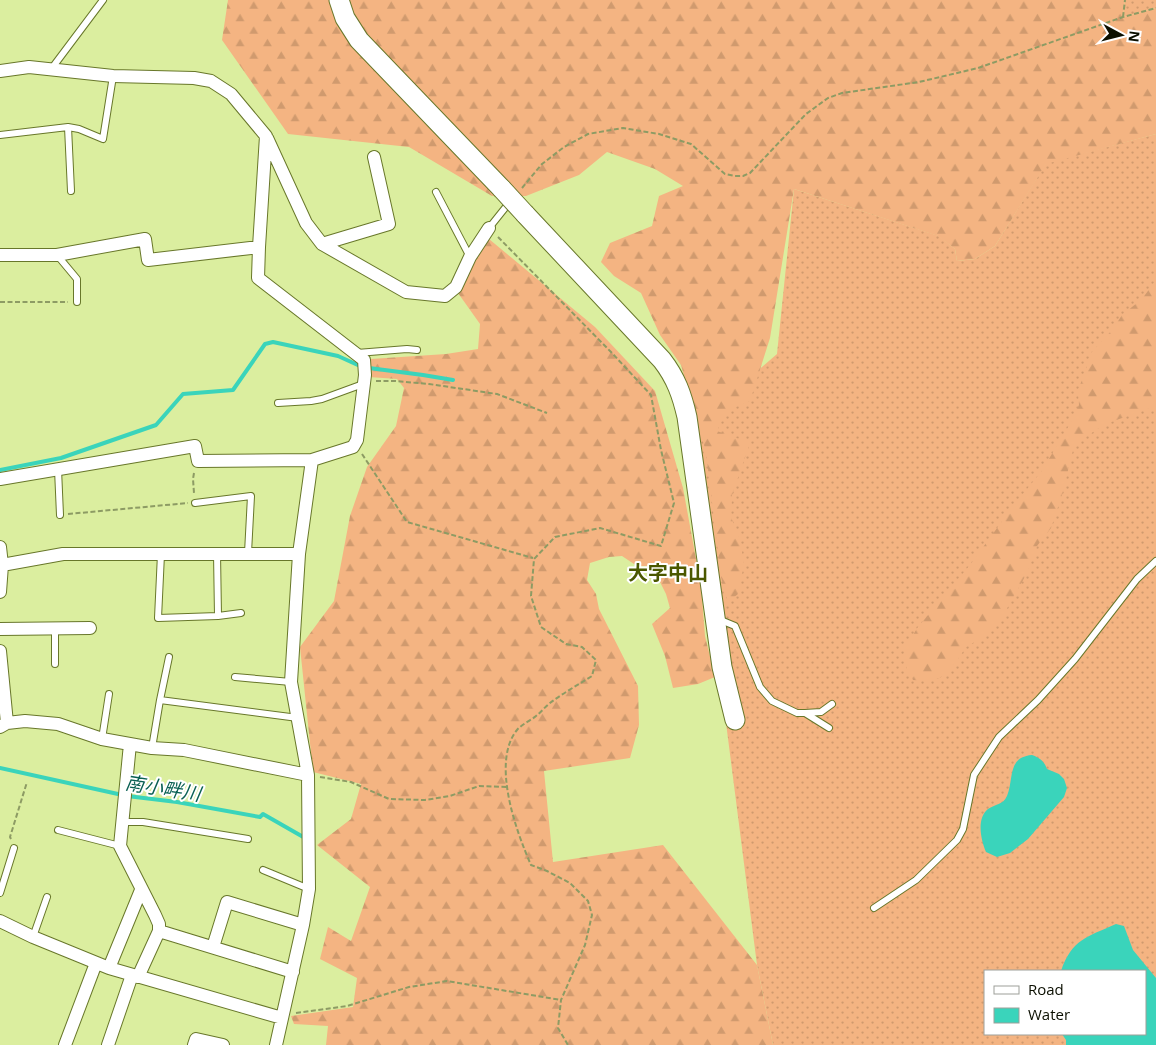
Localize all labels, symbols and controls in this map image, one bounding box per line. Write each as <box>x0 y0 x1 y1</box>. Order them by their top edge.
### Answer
north arrow <box>1096 10 1146 60</box>
text: N <box>1124 30 1145 43</box>
district label: 大字中山 <box>628 559 708 586</box>
water label: 南小畔川 <box>123 769 205 807</box>
legend <box>984 970 1146 1035</box>
text: Road <box>1028 979 1064 999</box>
text: Water <box>1028 1004 1070 1024</box>

